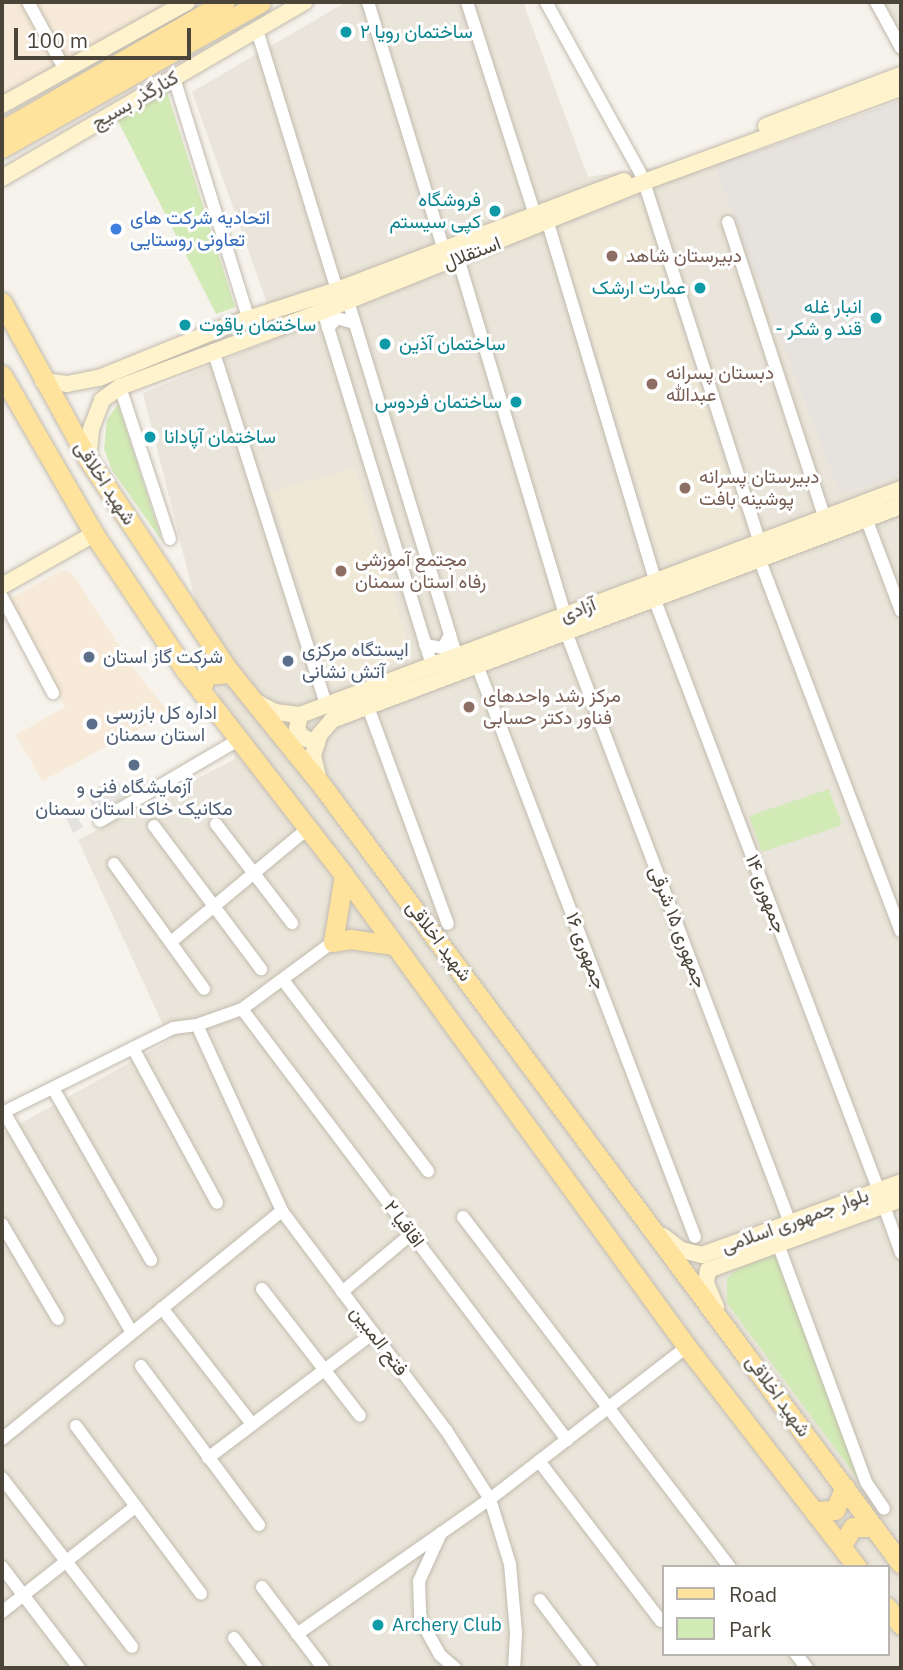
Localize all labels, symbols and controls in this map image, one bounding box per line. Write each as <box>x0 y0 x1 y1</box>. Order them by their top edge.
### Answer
scale bar <box>18 14 194 58</box>
place label: ساختمان رویا ۲ <box>360 21 473 43</box>
marker: ساختمان رویا ۲ <box>338 24 354 40</box>
text: 100 m <box>27 26 88 54</box>
street label: کنارگذر بسیج <box>87 66 183 134</box>
place label: فروشگاه کپی سیستم <box>389 189 481 233</box>
marker: فروشگاه کپی سیستم <box>487 203 503 219</box>
place label: اتحادیه شرکت های تعاونی روستایی <box>130 207 270 251</box>
marker: اتحادیه شرکت های تعاونی روستایی <box>108 221 124 237</box>
street label: استقلال <box>440 232 504 274</box>
place label: دبیرستان شاهد <box>626 245 742 267</box>
marker: دبیرستان شاهد <box>604 248 620 264</box>
place label: عمارت ارشک <box>592 277 686 299</box>
marker: عمارت ارشک <box>692 280 708 296</box>
place label: انبار غله - قند و شکر <box>775 296 862 340</box>
marker: انبار غله - قند و شکر <box>868 310 884 326</box>
place label: ساختمان یاقوت <box>199 314 316 336</box>
marker: ساختمان یاقوت <box>177 317 193 333</box>
place label: ساختمان آذین <box>399 333 505 355</box>
marker: ساختمان آذین <box>377 336 393 352</box>
place label: دبستان پسرانه عبدالله <box>666 362 774 406</box>
marker: دبستان پسرانه عبدالله <box>644 376 660 392</box>
place label: ساختمان فردوس <box>375 391 502 413</box>
marker: ساختمان فردوس <box>508 394 524 410</box>
place label: ساختمان آپادانا <box>164 426 276 448</box>
marker: ساختمان آپادانا <box>142 429 158 445</box>
street label: شهید اخلاقی <box>69 437 141 529</box>
place label: دبیرستان پسرانه پوشینه بافت <box>699 466 819 510</box>
marker: دبیرستان پسرانه پوشینه بافت <box>677 480 693 496</box>
place label: مجتمع آموزشی رفاه استان سمنان <box>355 549 486 593</box>
marker: مجتمع آموزشی رفاه استان سمنان <box>333 563 349 579</box>
street label: آزادی <box>557 593 599 627</box>
place label: ایستگاه مرکزی آتش نشانی <box>302 639 409 683</box>
place label: شرکت گاز استان <box>103 646 223 668</box>
marker: شرکت گاز استان <box>81 649 97 665</box>
marker: ایستگاه مرکزی آتش نشانی <box>280 653 296 669</box>
place label: مرکز رشد واحدهای فناور دکتر حسابی <box>483 685 621 729</box>
marker: مرکز رشد واحدهای فناور دکتر حسابی <box>461 699 477 715</box>
place label: اداره کل بازرسی استان سمنان <box>106 702 217 746</box>
marker: اداره کل بازرسی استان سمنان <box>84 716 100 732</box>
marker: آزمایشگاه فنی و مکانیک خاک استان سمنان <box>126 757 142 773</box>
place label: آزمایشگاه فنی و مکانیک خاک استان سمنان <box>35 776 233 820</box>
street label: جمهوری ۱۴ <box>741 852 791 936</box>
street label: جمهوری ۱۵ شرقی <box>644 863 712 991</box>
street label: شهید اخلاقی <box>401 896 477 986</box>
street label: جمهوری ۱۶ <box>561 909 611 993</box>
street label: بلوار جمهوری اسلامی <box>718 1184 872 1258</box>
street label: اقاقیا ۲ <box>379 1196 429 1252</box>
street label: فتح المبین <box>345 1302 413 1380</box>
street label: شهید اخلاقی <box>741 1351 815 1441</box>
legend <box>662 1565 889 1656</box>
text: Road <box>729 1580 777 1608</box>
place label: Archery Club <box>392 1614 502 1636</box>
text: Park <box>729 1615 772 1643</box>
marker: Archery Club <box>370 1617 386 1633</box>

